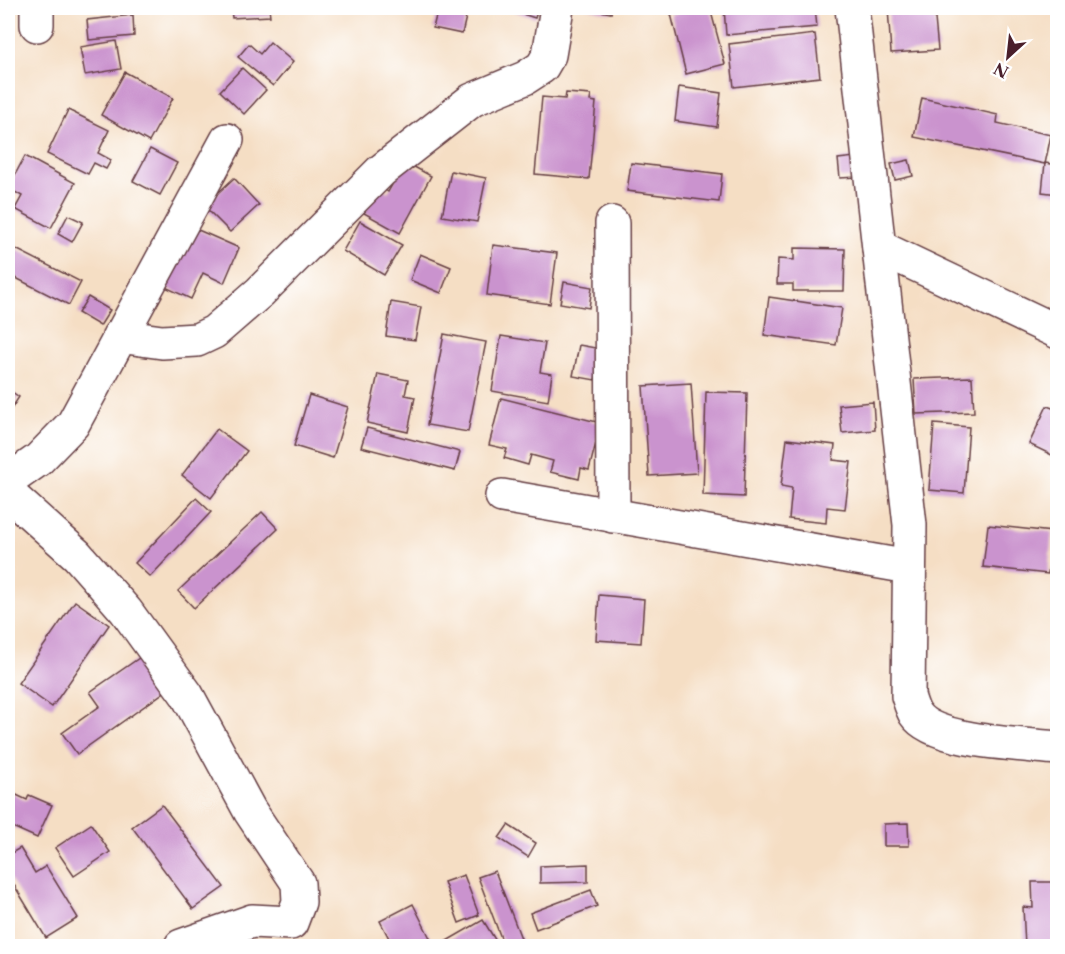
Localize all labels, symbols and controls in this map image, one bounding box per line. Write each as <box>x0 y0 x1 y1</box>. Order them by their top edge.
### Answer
north arrow <box>978 27 1038 87</box>
text: N <box>990 58 1012 82</box>

